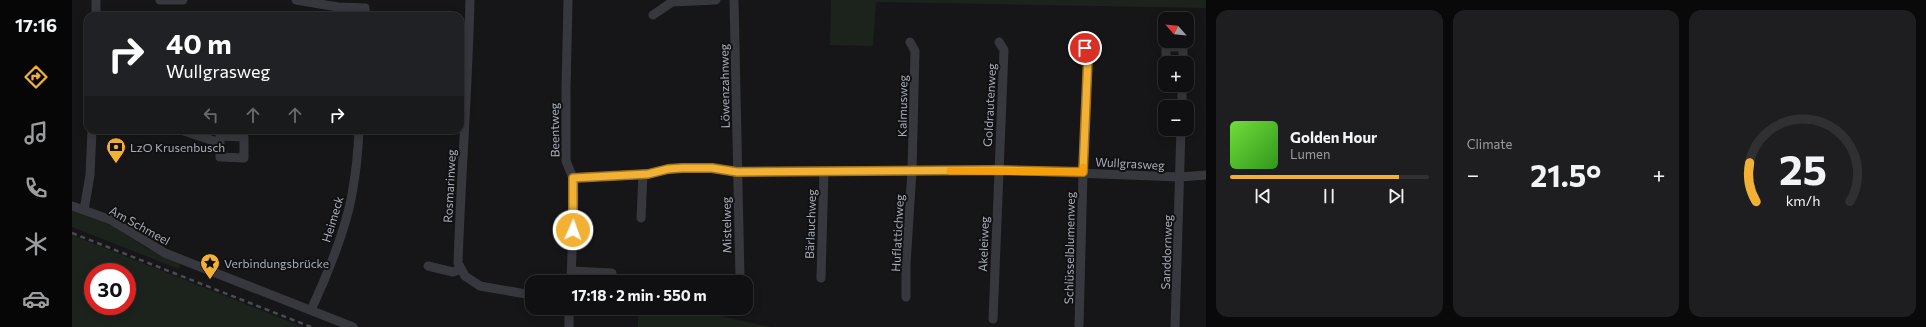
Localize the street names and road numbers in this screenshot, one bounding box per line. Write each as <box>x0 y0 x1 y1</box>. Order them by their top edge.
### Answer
street label: Löwenzahnweg <box>716 43 732 128</box>
street label: Goldrautenweg <box>980 62 998 147</box>
street label: Kalmusweg <box>894 74 910 137</box>
street label: Beentweg <box>547 102 561 157</box>
street label: Rosmarinweg <box>440 148 458 223</box>
street label: Wullgrasweg <box>1095 154 1166 172</box>
street label: Bärlauchweg <box>802 188 818 259</box>
street label: Schlüsselblumenweg <box>1061 191 1077 304</box>
street label: Huflattichweg <box>888 193 906 272</box>
street label: Heimeck <box>318 194 346 244</box>
street label: Mistelweg <box>719 196 733 253</box>
street label: Am Schmeel <box>107 203 173 247</box>
street label: Sanddornweg <box>1158 214 1174 290</box>
street label: Akeleiweg <box>975 216 991 272</box>

